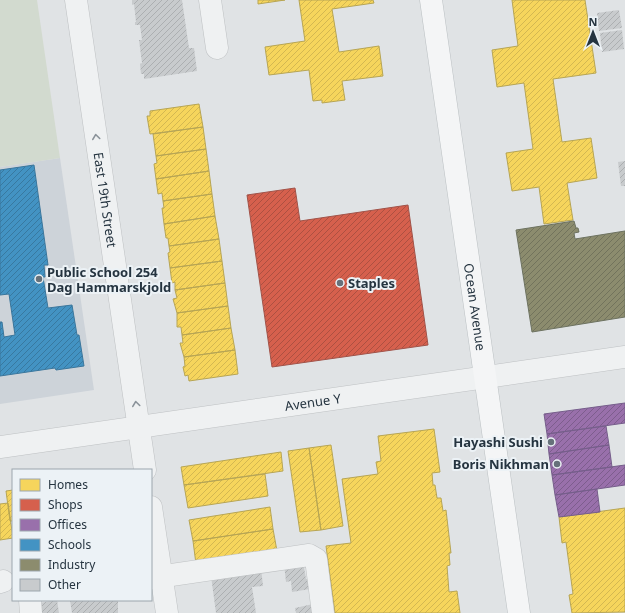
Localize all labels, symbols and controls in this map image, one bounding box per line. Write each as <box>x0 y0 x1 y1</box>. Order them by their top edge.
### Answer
north arrow <box>573 12 613 52</box>
text: N <box>589 14 597 29</box>
one-way arrow <box>92 134 101 140</box>
street label: East 19th Street <box>89 151 121 249</box>
street label: Ocean Avenue <box>460 262 490 352</box>
place label: Public School 254 Dag Hammarskjold <box>47 263 171 296</box>
marker: Public School 254 Dag Hammarskjold <box>34 274 44 284</box>
place label: Staples <box>348 274 395 292</box>
marker: Staples <box>335 278 345 288</box>
street label: Avenue Y <box>284 389 343 415</box>
one-way arrow <box>132 401 141 407</box>
place label: Hayashi Sushi <box>453 433 543 451</box>
marker: Hayashi Sushi <box>546 437 556 447</box>
place label: Boris Nikhman <box>453 455 549 473</box>
marker: Boris Nikhman <box>552 459 562 469</box>
legend <box>12 469 152 601</box>
text: Homes <box>48 476 88 493</box>
text: Shops <box>48 496 83 513</box>
text: Offices <box>48 516 87 533</box>
text: Schools <box>48 536 91 553</box>
text: Industry <box>48 556 96 573</box>
text: Other <box>48 576 81 593</box>

